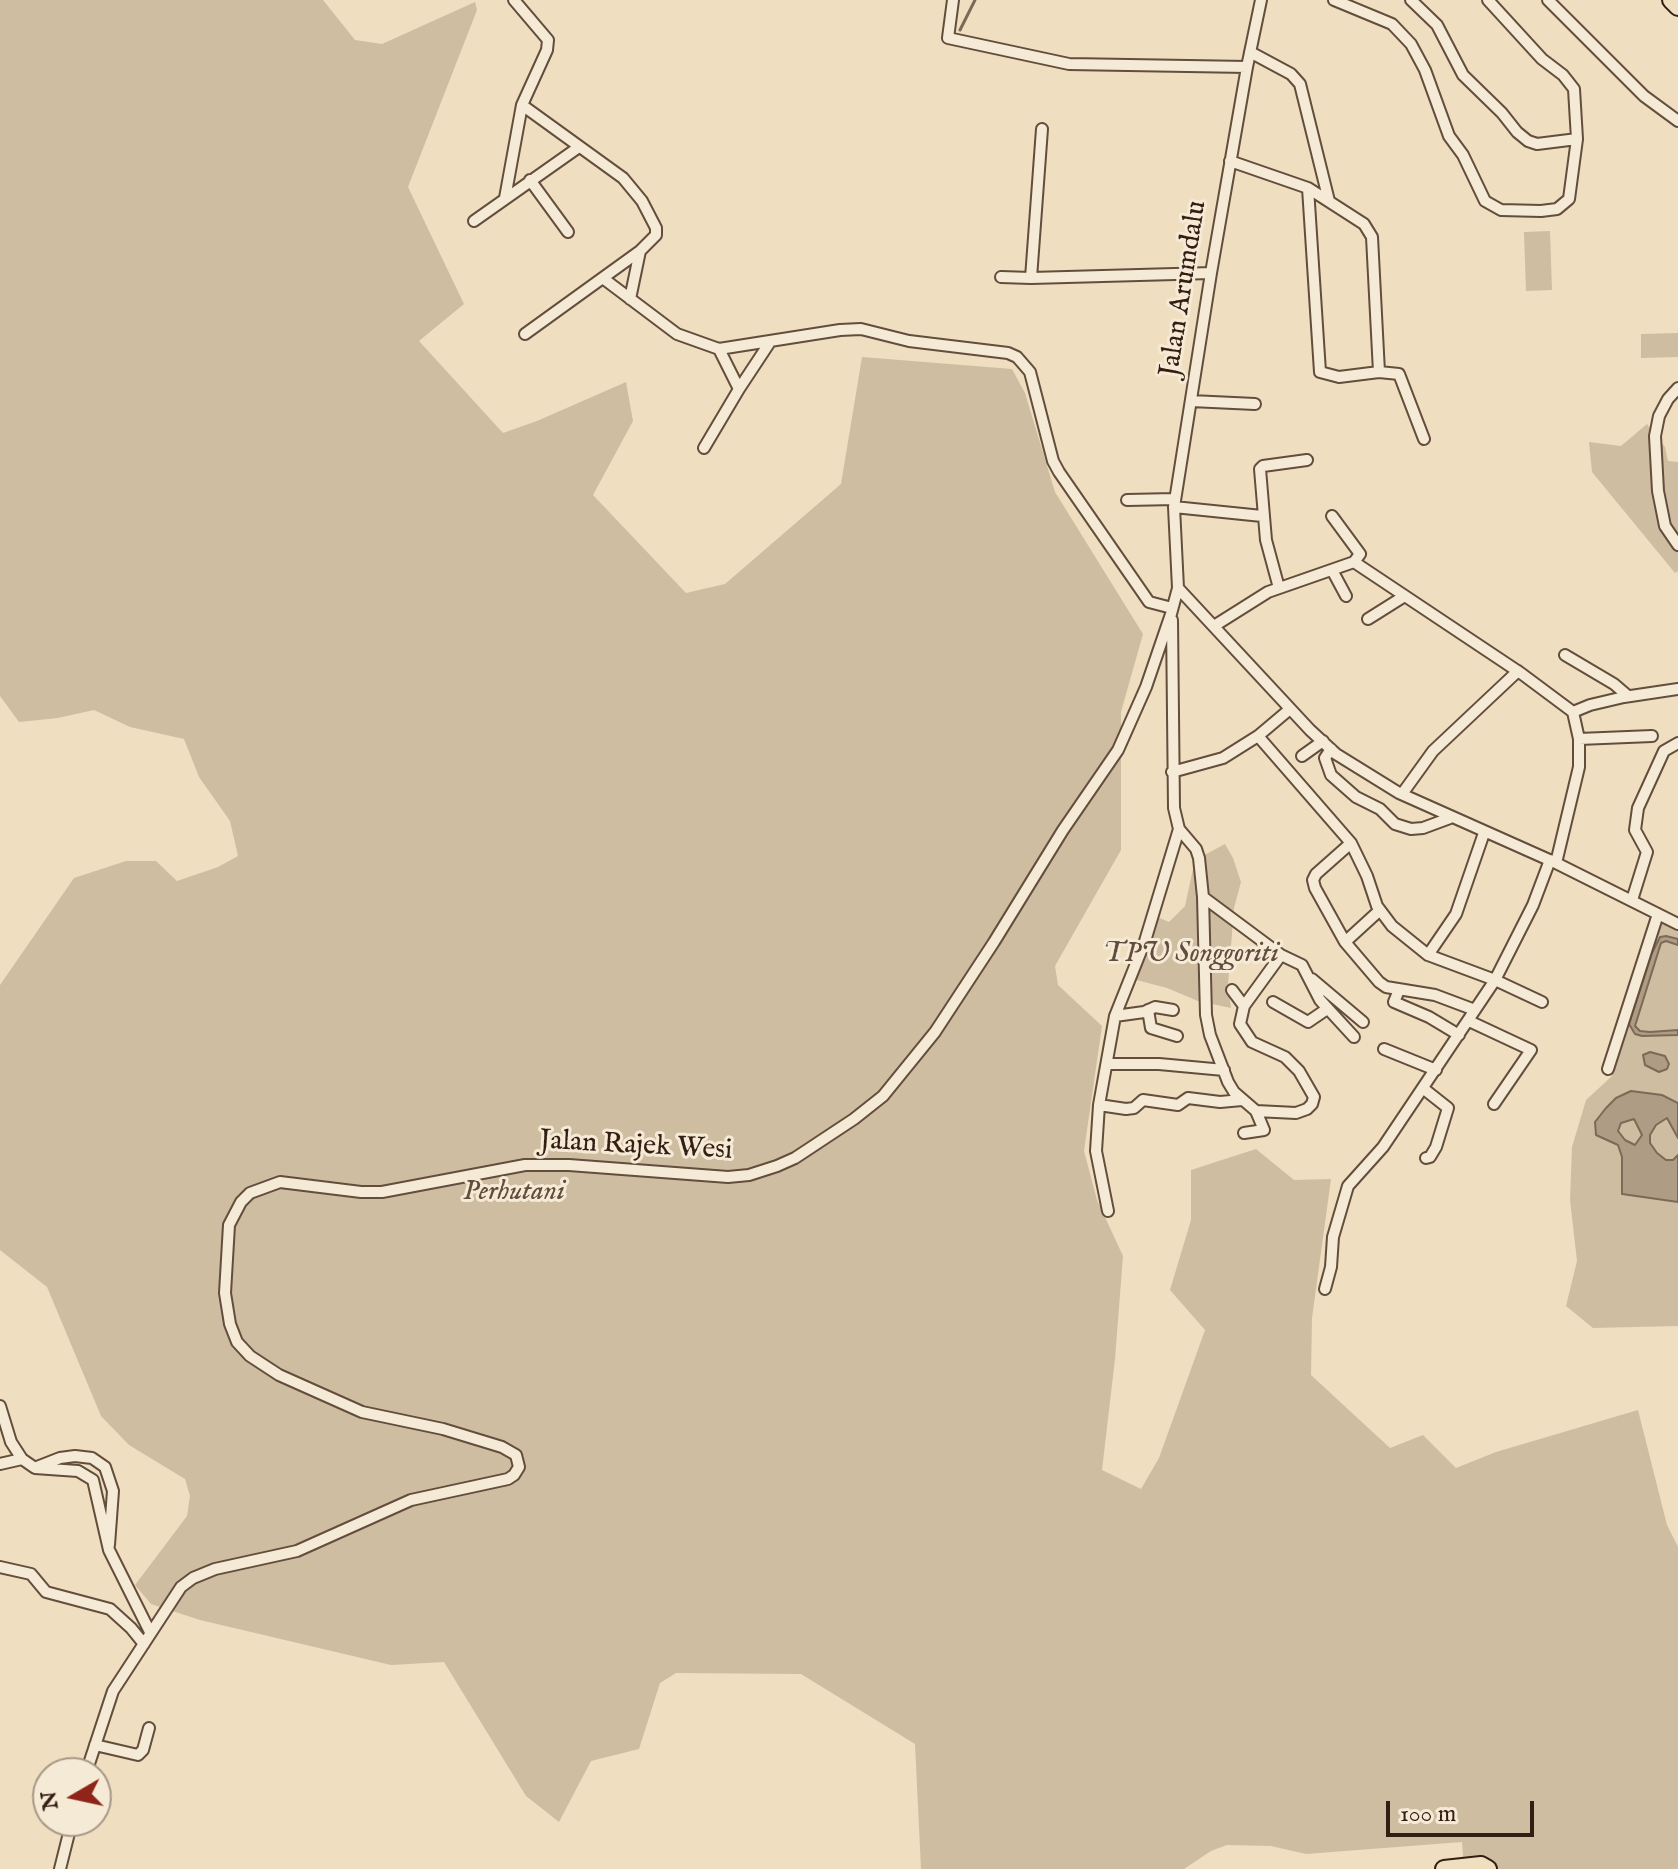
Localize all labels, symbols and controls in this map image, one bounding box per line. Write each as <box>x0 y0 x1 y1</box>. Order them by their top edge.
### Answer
street label: Jalan Arumdalu <box>1154 199 1216 379</box>
park label: TPU Songgoriti <box>1103 938 1279 972</box>
street label: Jalan Rajek Wesi <box>539 1125 733 1169</box>
park label: Perhutani <box>463 1176 565 1210</box>
north arrow <box>32 1757 112 1837</box>
scale bar <box>1390 1785 1538 1835</box>
text: N <box>35 1789 66 1812</box>
text: 100 m <box>1400 1799 1456 1830</box>

